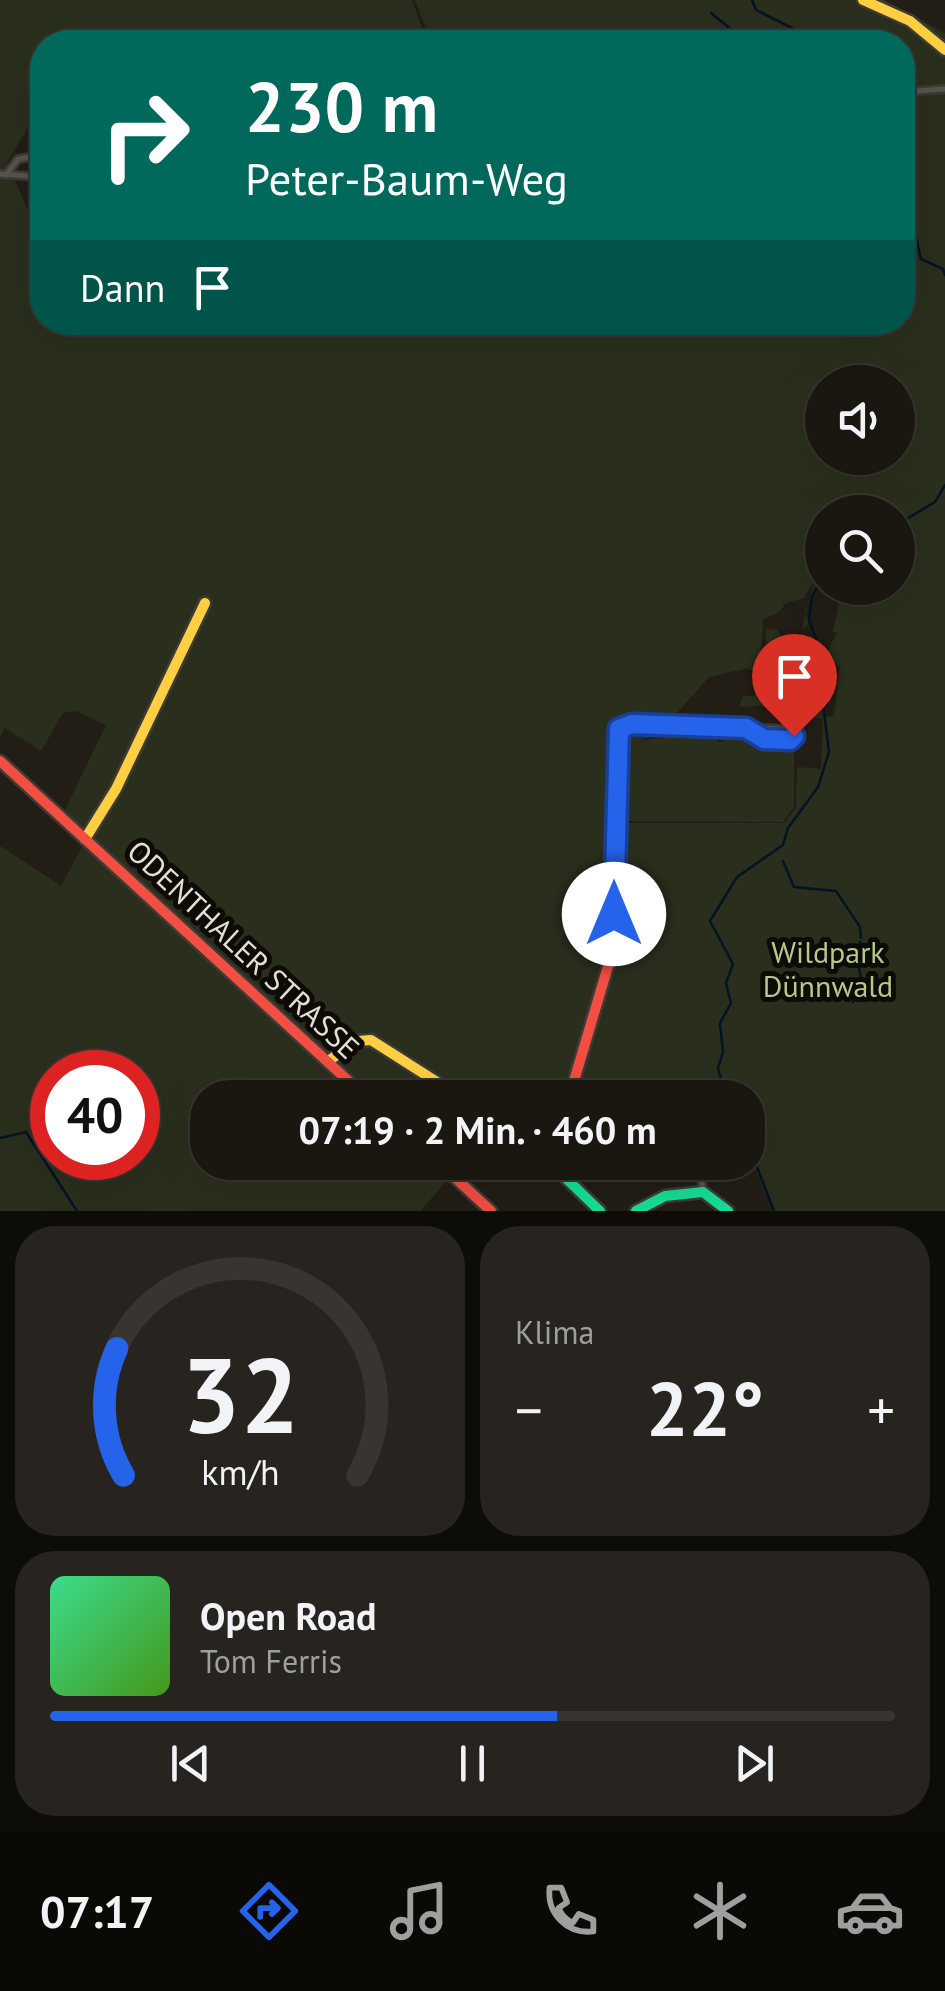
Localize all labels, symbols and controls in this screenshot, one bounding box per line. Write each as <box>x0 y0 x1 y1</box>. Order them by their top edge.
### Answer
text: 230 m <box>245 61 438 151</box>
icon: right <box>80 70 210 200</box>
text: Peter-Baum-Weg <box>245 149 568 207</box>
icon: arrive <box>185 260 240 315</box>
text: Dann <box>80 263 165 312</box>
map controls <box>805 365 915 605</box>
button: sound <box>805 365 915 475</box>
button: search <box>805 495 915 605</box>
pin <box>752 634 837 737</box>
icon: arrive <box>767 649 822 704</box>
street label: ODENTHALER STRASSE <box>120 831 368 1067</box>
position arrow <box>562 862 666 966</box>
park label: Wildpark Dünnwald <box>763 932 893 1005</box>
speed limit sign: 40 <box>30 1050 160 1180</box>
text: 07:19 · 2 Min. · 460 m <box>298 1105 657 1154</box>
text: Klima <box>515 1311 594 1353</box>
text: 32 <box>181 1327 299 1462</box>
text: 22° <box>646 1360 764 1457</box>
text: − <box>515 1374 543 1445</box>
text: + <box>867 1374 895 1445</box>
text: km/h <box>201 1449 279 1495</box>
text: Open Road <box>200 1591 376 1640</box>
text: Tom Ferris <box>200 1640 342 1682</box>
icon: previous <box>163 1736 218 1791</box>
icon: pause <box>445 1736 500 1791</box>
icon: next <box>727 1736 782 1791</box>
icon: directions <box>234 1876 304 1946</box>
icon: music <box>384 1876 454 1946</box>
icon: phone <box>535 1876 605 1946</box>
icon: climate <box>685 1876 755 1946</box>
icon: car <box>835 1876 905 1946</box>
text: 07:17 <box>40 1882 154 1940</box>

